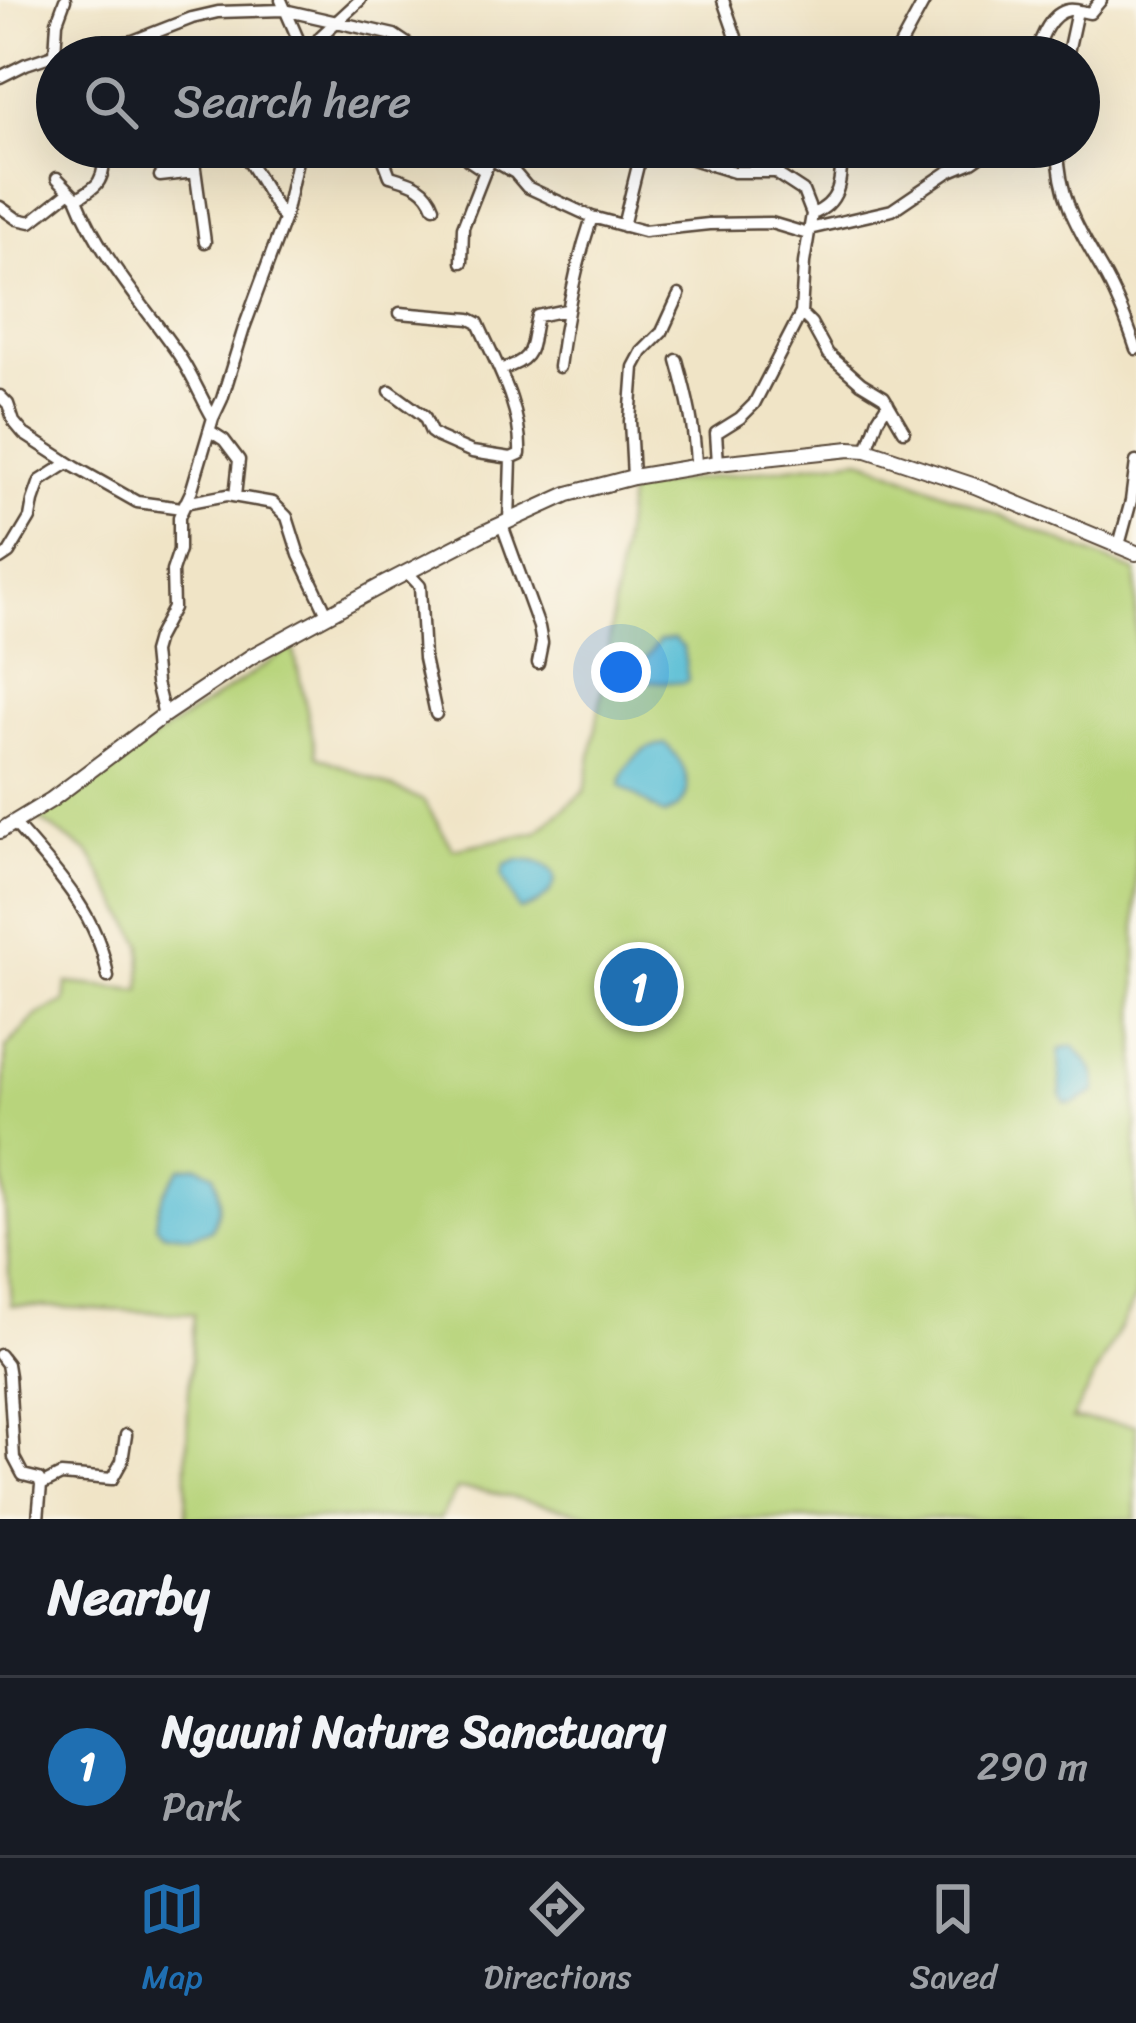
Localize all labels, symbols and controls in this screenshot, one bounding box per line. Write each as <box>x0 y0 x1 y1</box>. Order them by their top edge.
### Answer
search box <box>36 36 1100 168</box>
text: Search here <box>174 62 411 142</box>
icon: search <box>78 69 144 135</box>
your location <box>591 642 651 702</box>
pin: 1 <box>600 942 678 1032</box>
text: Nearby <box>48 1552 209 1642</box>
text: Nguuni Nature Sanctuary <box>162 1692 666 1772</box>
text: 1 <box>79 1732 95 1801</box>
text: 290 m <box>977 1732 1088 1801</box>
text: Park <box>162 1772 242 1841</box>
tab: Map <box>139 1876 205 2006</box>
tab: Directions <box>484 1876 631 2006</box>
tab: Saved <box>910 1876 997 2006</box>

